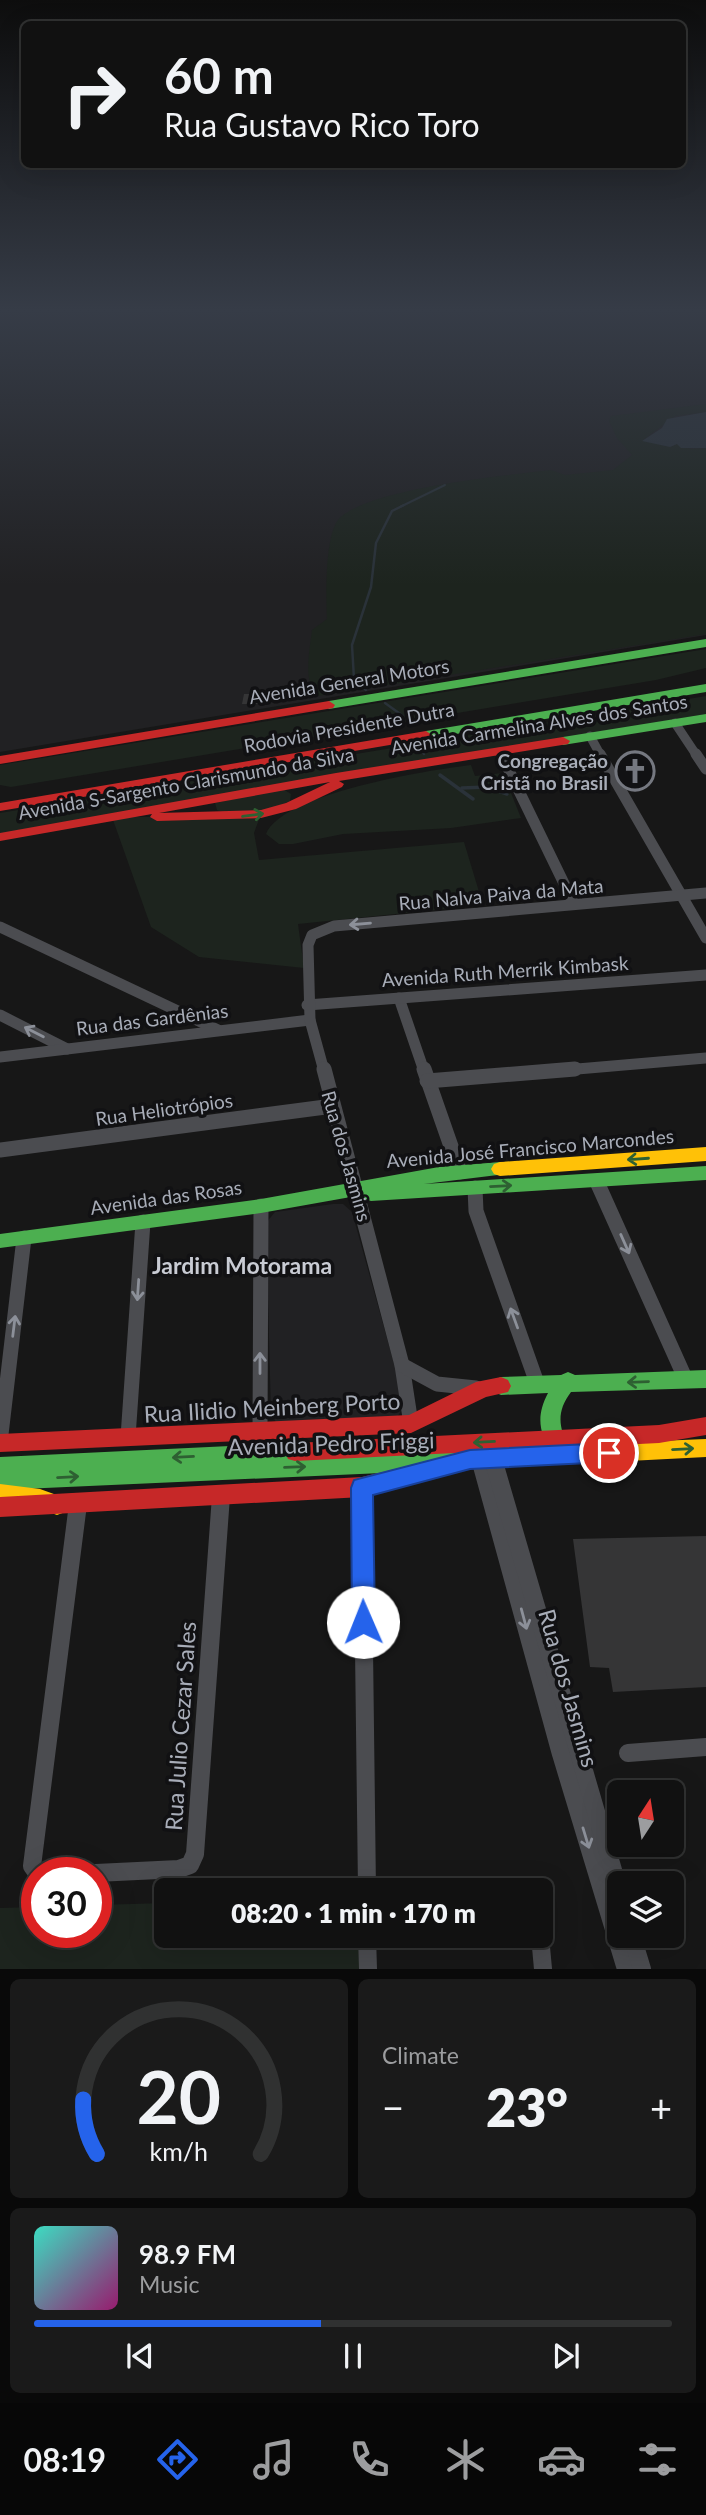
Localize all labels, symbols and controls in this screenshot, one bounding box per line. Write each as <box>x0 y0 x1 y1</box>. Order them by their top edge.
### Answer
text: 60 m <box>164 46 274 104</box>
icon: right <box>49 49 140 140</box>
text: Rua Gustavo Rico Toro <box>164 105 480 144</box>
street label: Avenida General Motors <box>247 654 451 708</box>
street label: Avenida Carmelina Alves dos Santos <box>389 689 689 759</box>
street label: Rodovia Presidente Dutra <box>242 697 456 757</box>
street label: Avenida S-Sargento Clarismundo da Silva <box>16 742 356 824</box>
place label: Congregação Cristã no Brasil <box>481 749 608 794</box>
church icon: Congregação Cristã no Brasil <box>614 750 656 792</box>
one-way arrow <box>241 808 264 821</box>
street label: Rua Nalva Paiva da Mata <box>398 874 604 914</box>
one-way arrow <box>349 918 372 931</box>
street label: Avenida Ruth Merrik Kimbask <box>381 951 629 991</box>
street label: Rua das Gardênias <box>75 998 229 1040</box>
one-way arrow <box>24 1024 45 1038</box>
street label: Rua Heliotrópios <box>94 1088 234 1130</box>
street label: Rua dos Jasmins <box>317 1088 377 1224</box>
street label: Avenida José Francisco Marcondes <box>385 1124 675 1172</box>
one-way arrow <box>627 1153 650 1166</box>
street label: Avenida das Rosas <box>89 1175 243 1219</box>
one-way arrow <box>489 1180 512 1193</box>
one-way arrow <box>619 1233 632 1254</box>
district label: Jardim Motorama <box>152 1251 332 1279</box>
one-way arrow <box>131 1278 144 1301</box>
one-way arrow <box>507 1308 519 1330</box>
one-way arrow <box>7 1316 20 1338</box>
one-way arrow <box>253 1352 267 1375</box>
one-way arrow <box>627 1375 650 1388</box>
street label: Rua Ilidio Meinberg Porto <box>143 1386 401 1428</box>
pin <box>579 1423 639 1483</box>
street label: Avenida Pedro Friggi <box>227 1425 435 1461</box>
icon: arrive <box>590 1434 628 1472</box>
one-way arrow <box>473 1436 495 1449</box>
one-way arrow <box>671 1442 694 1455</box>
one-way arrow <box>172 1451 195 1464</box>
one-way arrow <box>284 1460 307 1474</box>
one-way arrow <box>56 1471 79 1484</box>
position arrow <box>326 1585 400 1659</box>
street label: Rua dos Jasmins <box>533 1606 605 1770</box>
one-way arrow <box>518 1607 531 1630</box>
street label: Rua Julio Cezar Sales <box>159 1620 201 1832</box>
north arrow <box>607 1780 684 1857</box>
map controls <box>607 1780 684 1948</box>
one-way arrow <box>581 1827 594 1849</box>
speed limit sign: 30 <box>21 1857 112 1948</box>
button: layers <box>607 1871 684 1948</box>
text: 08:20 · 1 min · 170 m <box>231 1897 476 1929</box>
text: Climate <box>382 2041 459 2069</box>
text: 20 <box>137 2053 221 2141</box>
text: 23° <box>486 2076 568 2138</box>
text: − <box>382 2084 404 2130</box>
text: + <box>650 2084 672 2130</box>
text: km/h <box>150 2136 208 2166</box>
text: 98.9 FM <box>139 2238 236 2270</box>
text: Music <box>139 2270 199 2298</box>
icon: previous <box>121 2337 159 2375</box>
icon: pause <box>334 2337 372 2375</box>
icon: next <box>547 2337 585 2375</box>
icon: directions <box>153 2435 202 2484</box>
icon: music <box>249 2435 298 2484</box>
icon: phone <box>345 2435 394 2484</box>
icon: climate <box>441 2435 490 2484</box>
icon: car <box>537 2435 586 2484</box>
icon: filters <box>633 2435 682 2484</box>
text: 08:19 <box>24 2440 106 2479</box>

